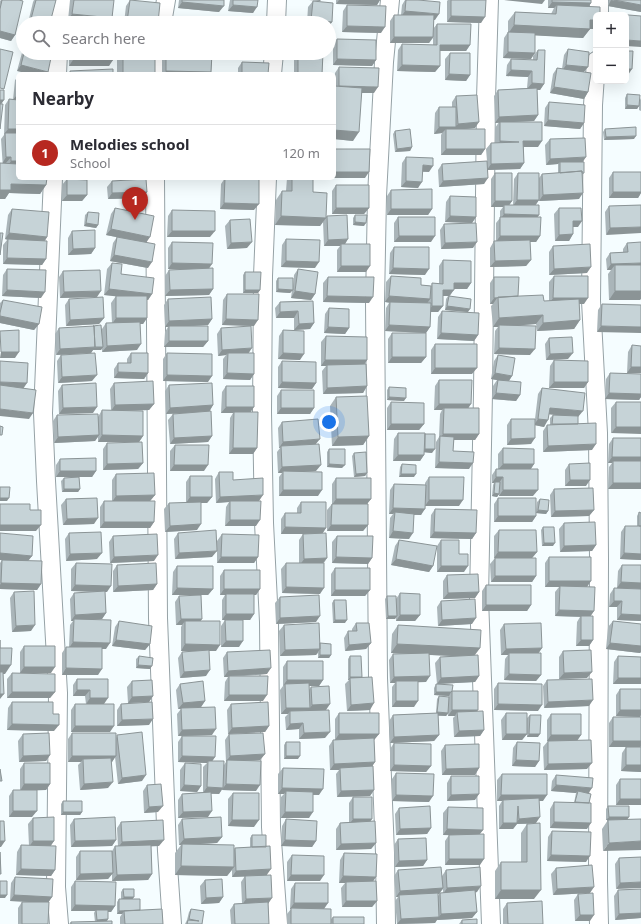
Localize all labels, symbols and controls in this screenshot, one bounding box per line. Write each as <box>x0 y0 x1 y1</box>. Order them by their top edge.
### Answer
map controls <box>593 12 629 84</box>
button: + <box>593 12 629 48</box>
search box <box>16 16 336 60</box>
icon: search <box>30 27 52 49</box>
text: Search here <box>62 28 145 48</box>
button: − <box>593 48 629 84</box>
text: Nearby <box>32 87 94 110</box>
text: Melodies school <box>70 134 190 154</box>
text: 1 <box>41 144 49 162</box>
text: 120 m <box>282 144 320 162</box>
text: School <box>70 154 111 172</box>
pin: 1 <box>122 187 148 220</box>
your location <box>319 412 339 432</box>

